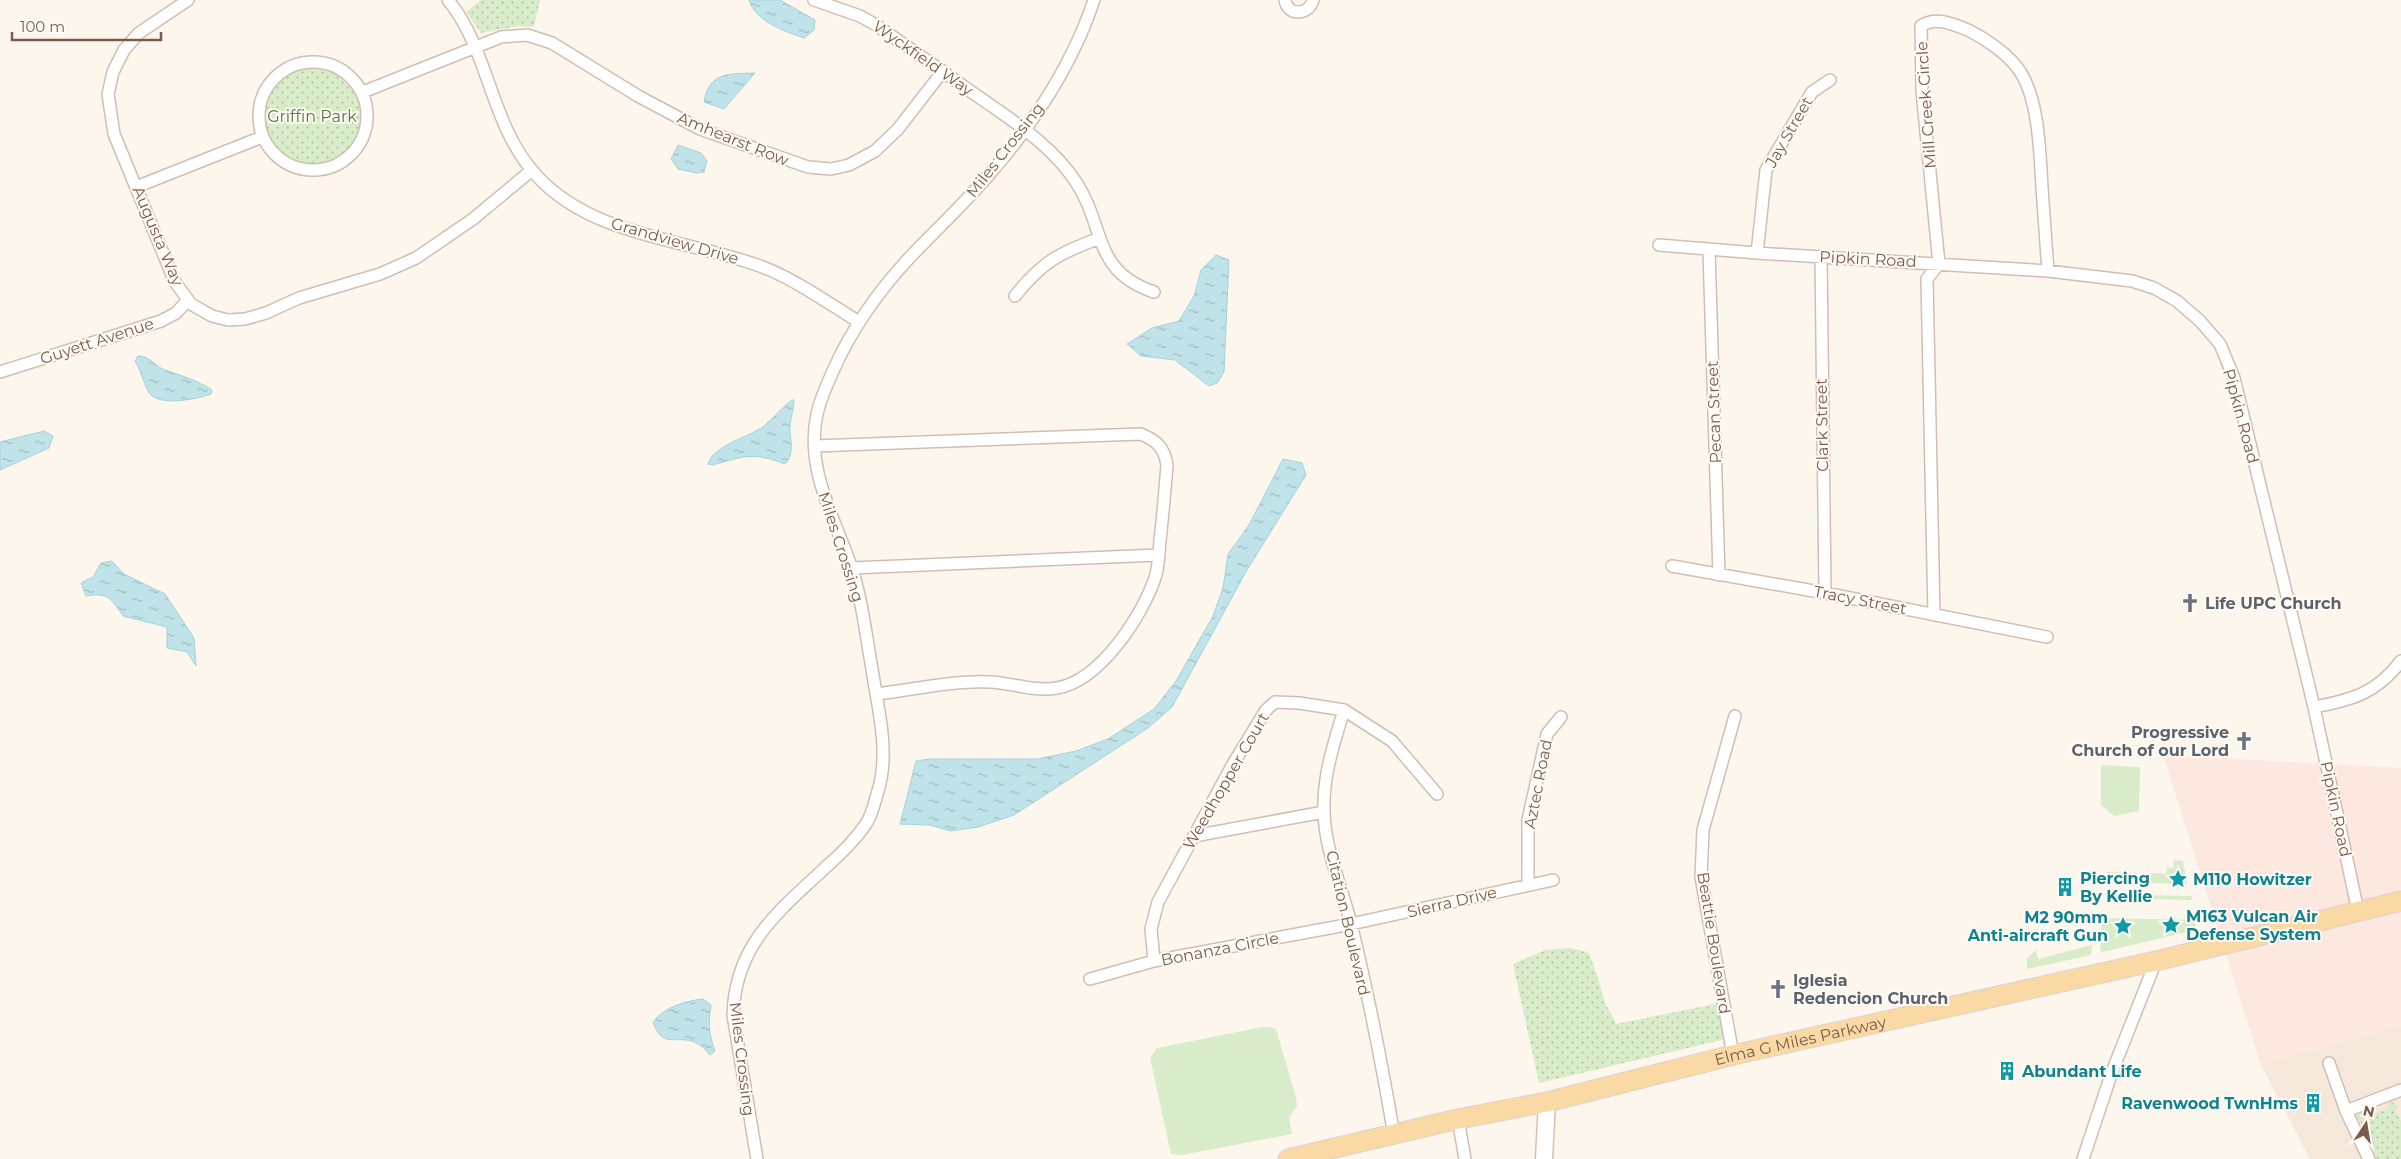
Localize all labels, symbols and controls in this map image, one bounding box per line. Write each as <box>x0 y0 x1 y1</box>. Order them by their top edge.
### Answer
scale bar <box>12 10 161 42</box>
street label: Wyckfield Way <box>869 16 977 100</box>
text: 100 m <box>20 17 65 36</box>
street label: Mill Creek Circle <box>1912 41 1940 169</box>
street label: Jay Street <box>1761 93 1817 172</box>
street label: Miles Crossing <box>962 99 1048 201</box>
park label: Griffin Park <box>267 107 357 126</box>
street label: Amhearst Row <box>675 108 791 170</box>
street label: Augusta Way <box>129 183 188 289</box>
street label: Grandview Drive <box>609 214 741 268</box>
street label: Pipkin Road <box>1819 247 1917 271</box>
street label: Guyett Avenue <box>38 314 156 368</box>
street label: Pecan Street <box>1703 360 1725 464</box>
street label: Pipkin Road <box>2219 367 2263 465</box>
street label: Clark Street <box>1812 378 1832 472</box>
street label: Miles Crossing <box>814 489 868 605</box>
street label: Tracy Street <box>1812 582 1909 618</box>
church icon: Life UPC Church <box>2179 592 2201 614</box>
place label: Life UPC Church <box>2205 594 2341 613</box>
street label: Weedhopper Court <box>1179 709 1273 853</box>
place label: Progressive Church of our Lord <box>2072 723 2229 760</box>
church icon: Progressive Church of our Lord <box>2233 730 2255 752</box>
street label: Aztec Road <box>1520 738 1556 830</box>
street label: Pipkin Road <box>2317 759 2355 859</box>
street label: Citation Boulevard <box>1322 849 1374 997</box>
place icon: M110 Howitzer <box>2167 868 2189 890</box>
place label: Piercing By Kellie <box>2080 869 2152 906</box>
place label: M110 Howitzer <box>2193 870 2312 889</box>
street label: Beattie Boulevard <box>1693 871 1735 1015</box>
building icon: Piercing By Kellie <box>2054 876 2076 898</box>
street label: Sierra Drive <box>1405 882 1499 922</box>
place label: M163 Vulcan Air Defense System <box>2186 907 2321 944</box>
place label: M2 90mm Anti-aircraft Gun <box>1967 908 2108 945</box>
place icon: M163 Vulcan Air Defense System <box>2160 914 2182 936</box>
place icon: M2 90mm Anti-aircraft Gun <box>2112 915 2134 937</box>
street label: Bonanza Circle <box>1159 928 1281 970</box>
place label: Iglesia Redencion Church <box>1793 971 1948 1008</box>
church icon: Iglesia Redencion Church <box>1767 978 1789 1000</box>
street label: Miles Crossing <box>726 1001 758 1117</box>
street label: Elma G Miles Parkway <box>1712 1012 1888 1069</box>
building icon: Abundant Life <box>1996 1060 2018 1082</box>
place label: Abundant Life <box>2021 1062 2142 1081</box>
building icon: Ravenwood TwnHms <box>2302 1092 2324 1114</box>
place label: Ravenwood TwnHms <box>2121 1094 2298 1113</box>
north arrow <box>2341 1099 2391 1149</box>
text: N <box>2361 1101 2376 1121</box>

